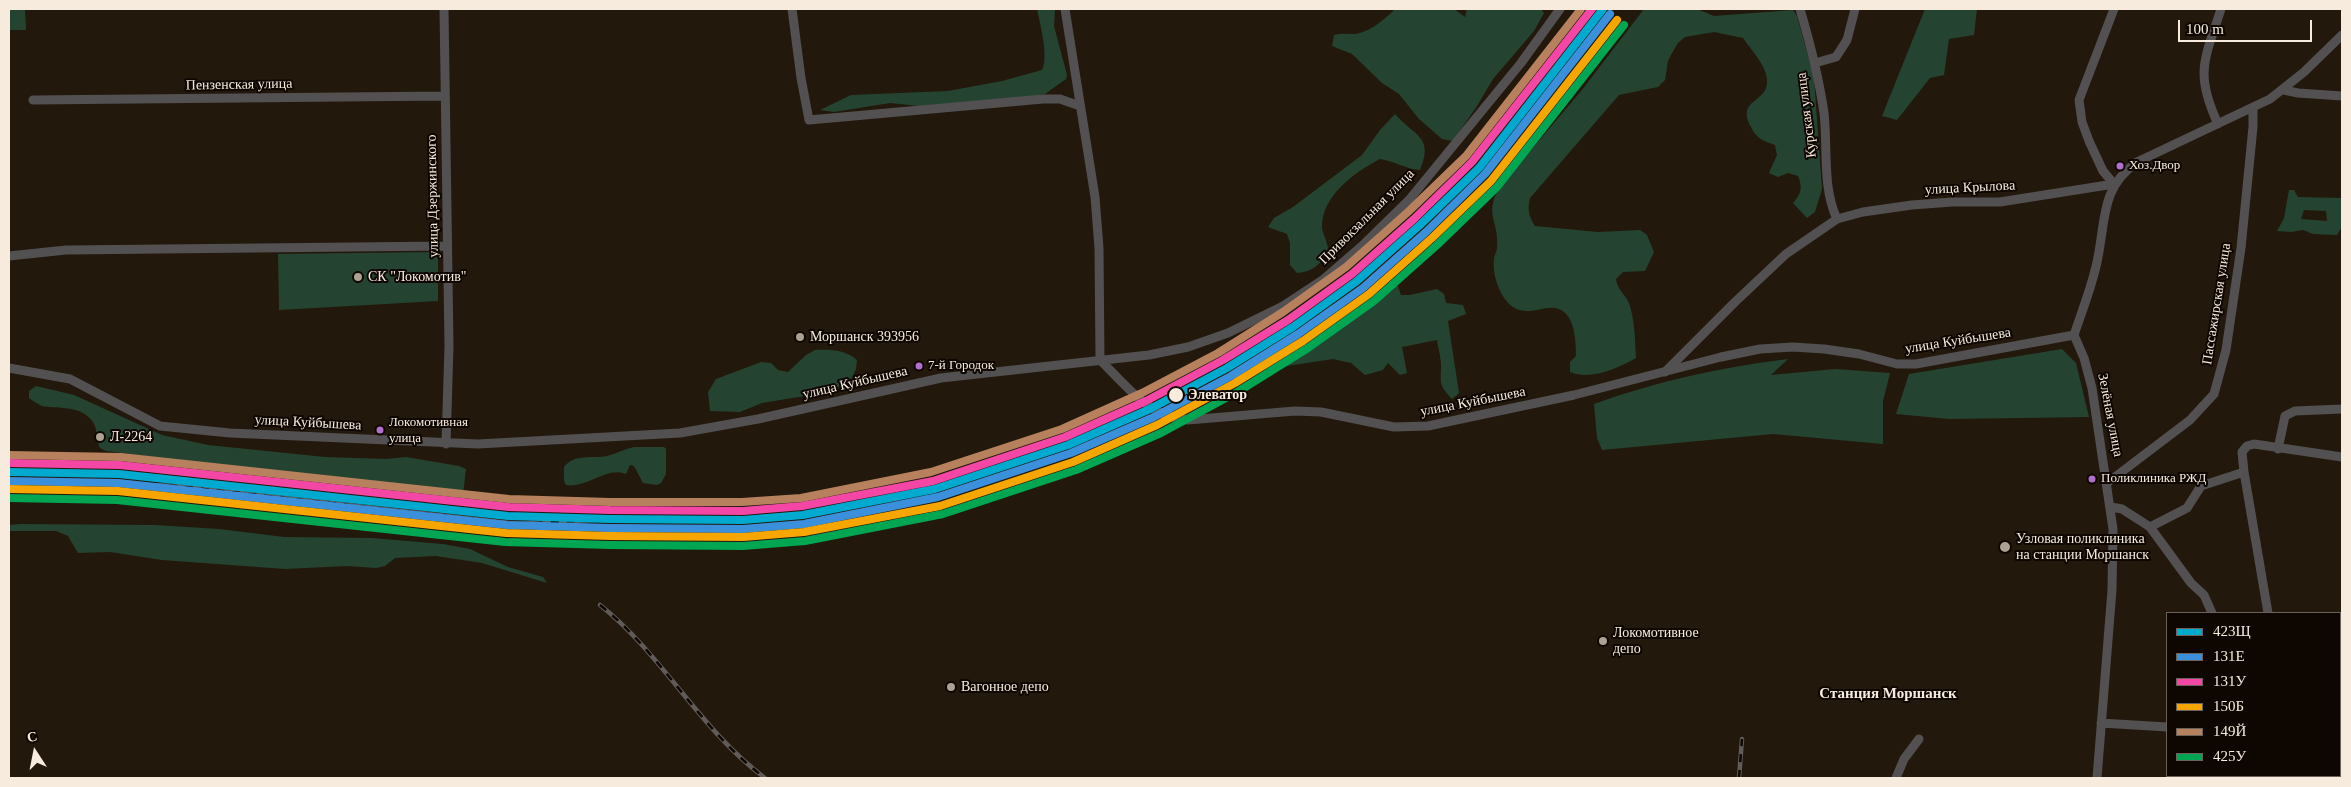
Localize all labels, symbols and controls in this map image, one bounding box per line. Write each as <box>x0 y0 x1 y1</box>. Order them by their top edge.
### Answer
scale bar <box>2181 10 2315 42</box>
text: 100 m <box>2186 21 2224 37</box>
street label: Курская улица <box>1793 71 1821 159</box>
street label: Пензенская улица <box>186 76 292 94</box>
street label: улица Дзержинского <box>424 134 442 258</box>
place label: Хоз.Двор <box>2129 158 2180 174</box>
marker: Хоз.Двор <box>2115 161 2125 171</box>
street label: Привокзальная улица <box>1316 166 1418 268</box>
street label: улица Крылова <box>1924 177 2016 199</box>
street label: Пассажирская улица <box>2199 242 2235 366</box>
place label: СК "Локомотив" <box>368 269 466 285</box>
marker: СК "Локомотив" <box>352 271 364 283</box>
street label: улица Куйбышева <box>1904 324 2012 358</box>
place label: Моршанск 393956 <box>810 329 919 345</box>
marker: Моршанск 393956 <box>794 331 806 343</box>
place label: 7-й Городок <box>928 358 994 374</box>
marker: 7-й Городок <box>914 361 924 371</box>
street label: улица Куйбышева <box>801 363 909 403</box>
street label: Зелёная улица <box>2094 372 2126 458</box>
street label: улица Куйбышева <box>1419 384 1527 420</box>
marker: Элеватор <box>1167 386 1185 404</box>
place label: Элеватор <box>1188 387 1247 403</box>
street label: улица Куйбышева <box>254 412 362 434</box>
place label: Локомотивная улица <box>389 415 468 446</box>
marker: Локомотивная улица <box>375 425 385 435</box>
place label: Л-2264 <box>110 429 152 445</box>
marker: Л-2264 <box>94 431 106 443</box>
place label: Поликлиника РЖД <box>2101 471 2206 487</box>
marker: Поликлиника РЖД <box>2087 474 2097 484</box>
place label: Узловая поликлиника на станции Моршанск <box>2016 531 2149 564</box>
marker: Узловая поликлиника на станции Моршанск <box>1998 540 2012 554</box>
legend <box>2166 612 2341 777</box>
text: 423Щ <box>2213 623 2251 639</box>
place label: Локомотивное депо <box>1613 625 1699 658</box>
marker: Локомотивное депо <box>1597 635 1609 647</box>
text: 131Е <box>2213 648 2245 664</box>
text: 131У <box>2213 673 2246 689</box>
place label: Вагонное депо <box>961 679 1049 695</box>
marker: Вагонное депо <box>945 681 957 693</box>
district label: Станция Моршанск <box>1819 685 1957 703</box>
text: 150Б <box>2213 698 2244 714</box>
text: 149Й <box>2213 723 2246 739</box>
north arrow <box>10 727 60 777</box>
text: С <box>26 728 38 745</box>
text: 425У <box>2213 748 2246 764</box>

